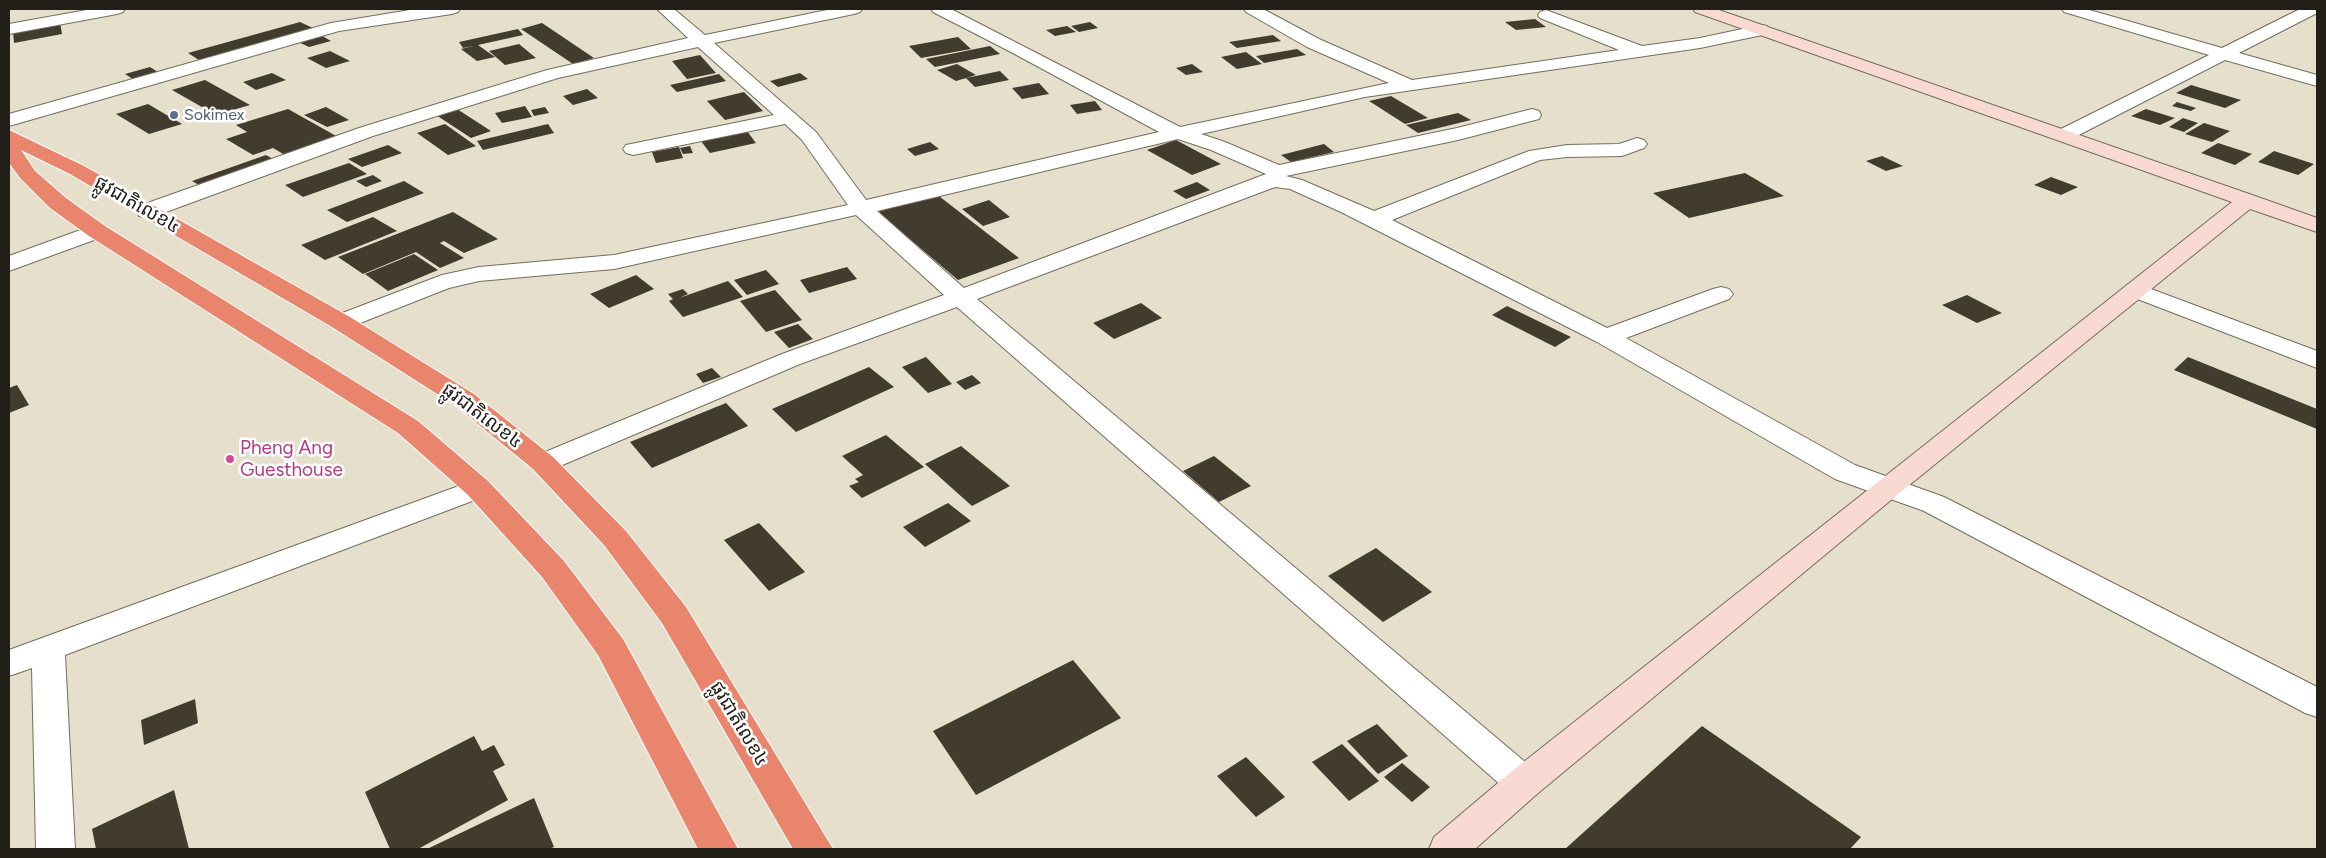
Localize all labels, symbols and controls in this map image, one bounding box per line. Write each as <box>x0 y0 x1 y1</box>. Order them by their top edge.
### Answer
place label: Sokimex <box>184 105 244 125</box>
marker: Sokimex <box>168 109 180 121</box>
street label: ផ្លូវជាតិលេខ៤ <box>90 171 184 239</box>
street label: ផ្លូវជាតិលេខ៤ <box>437 378 527 454</box>
place label: Pheng Ang Guesthouse <box>240 437 343 481</box>
marker: Pheng Ang Guesthouse <box>224 453 236 465</box>
street label: ផ្លូវជាតិលេខ៤ <box>705 677 773 771</box>

